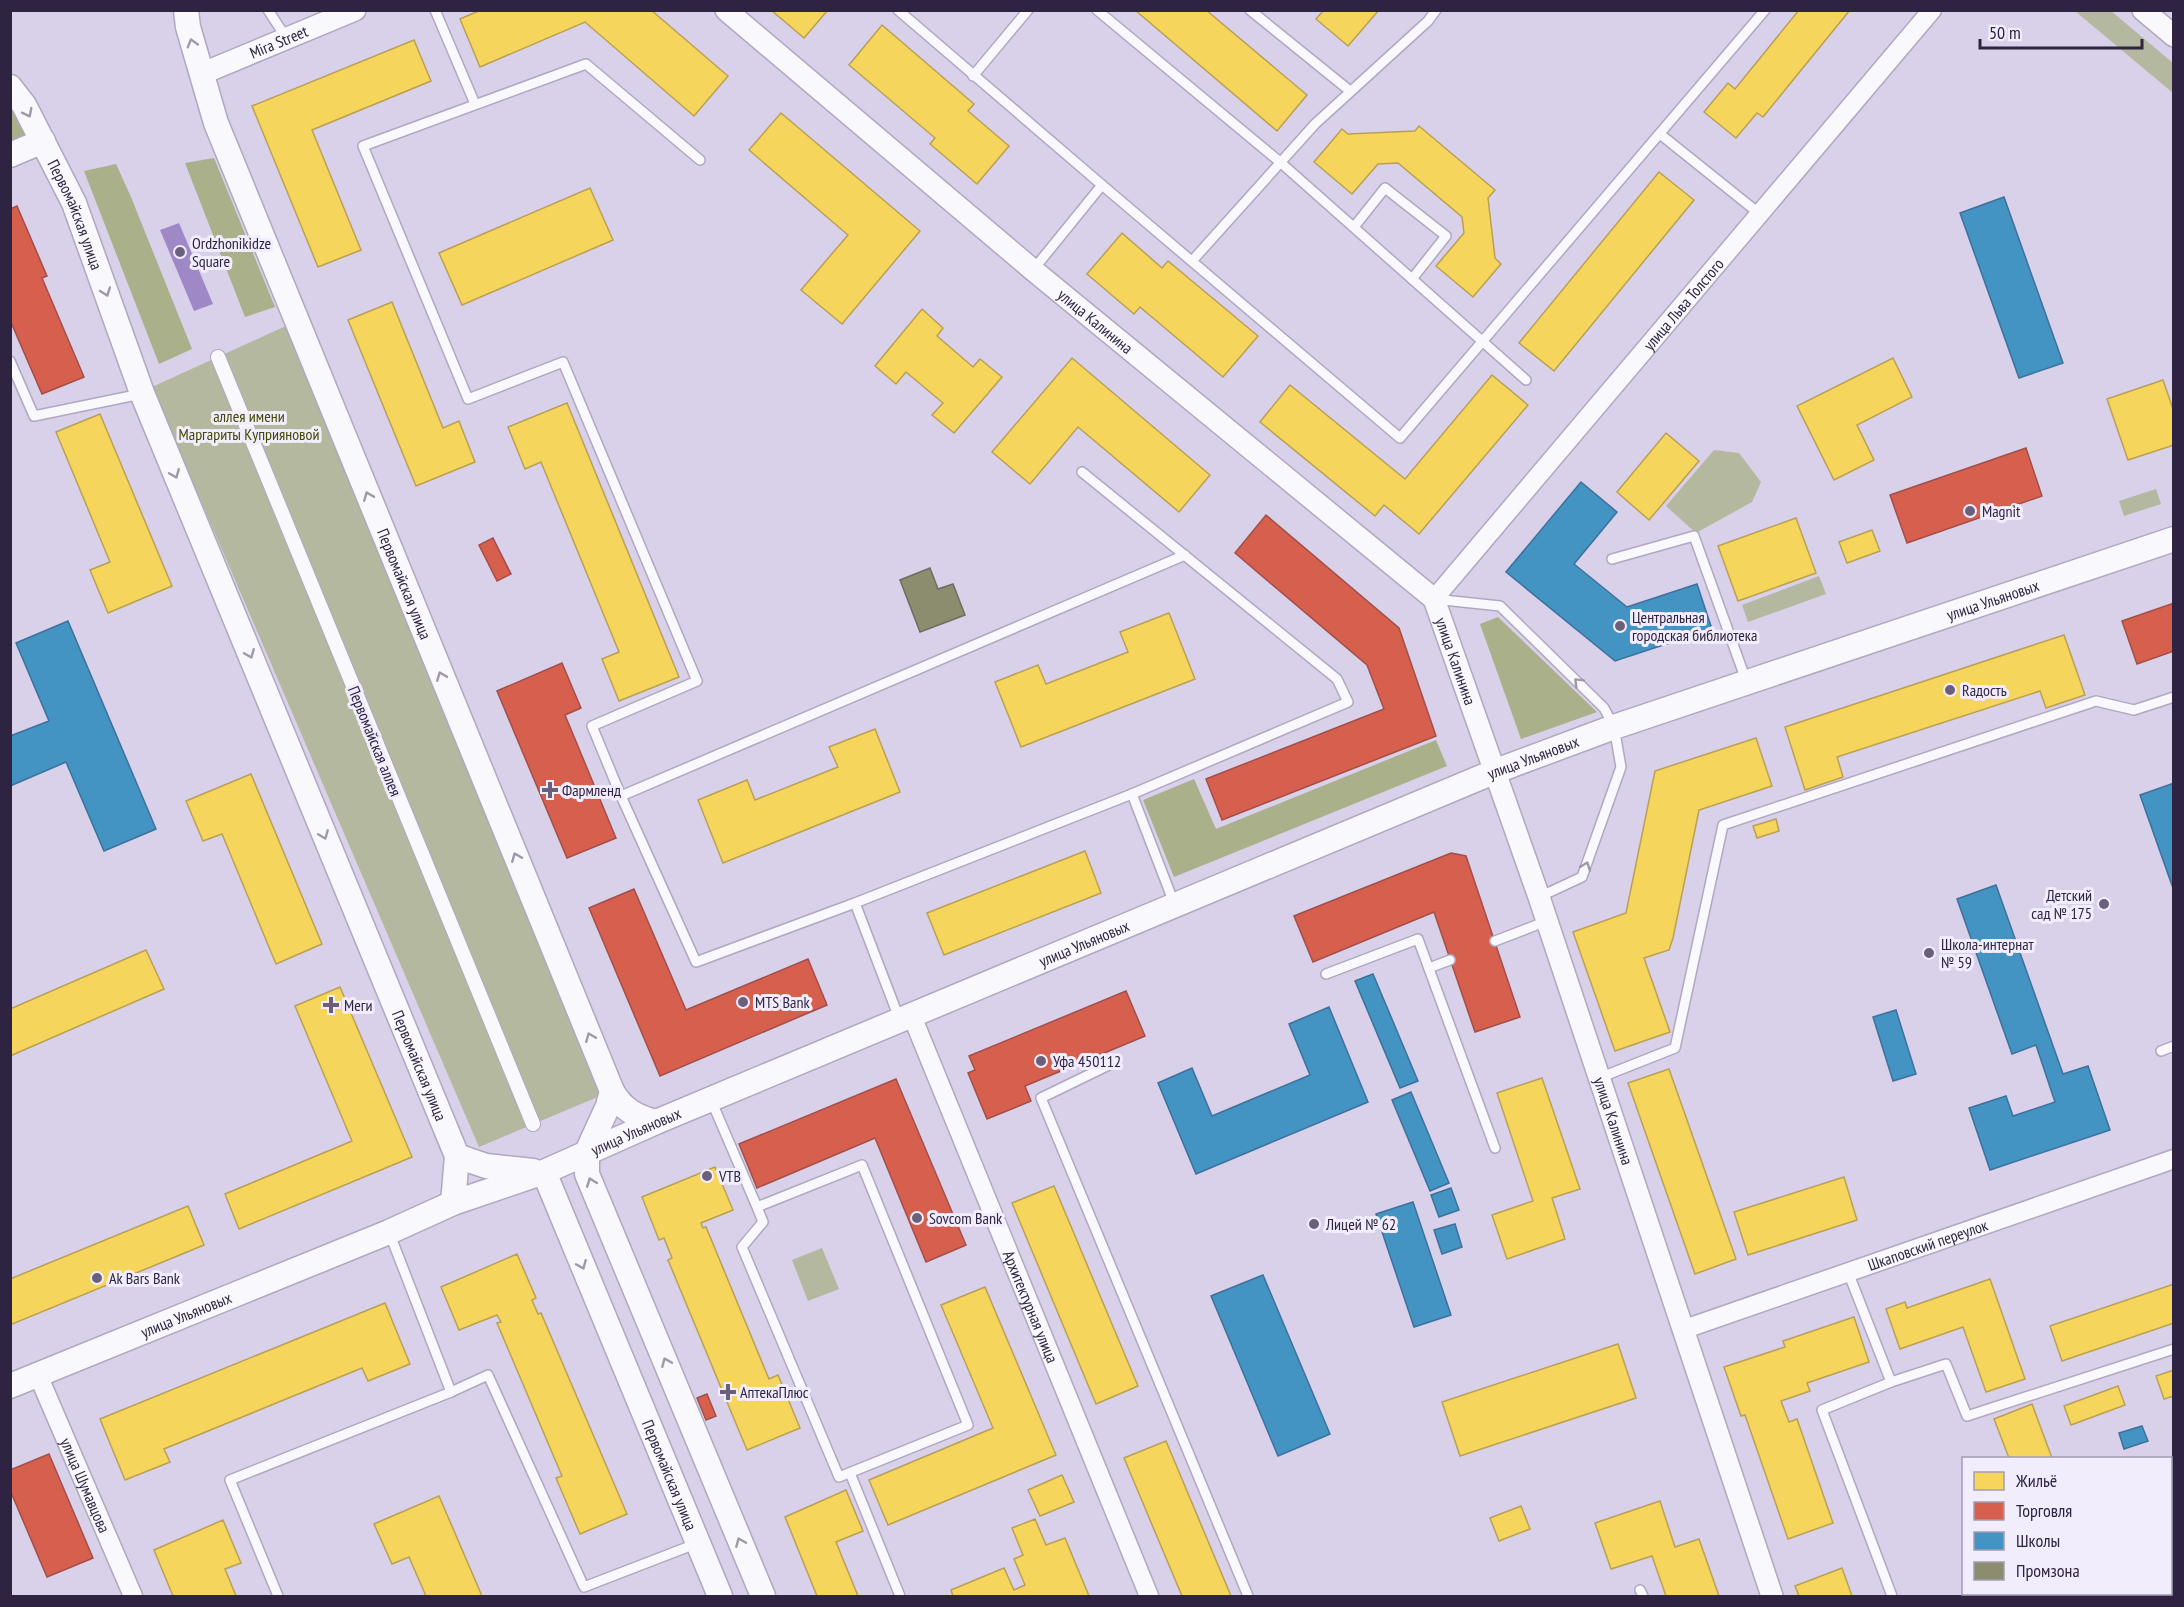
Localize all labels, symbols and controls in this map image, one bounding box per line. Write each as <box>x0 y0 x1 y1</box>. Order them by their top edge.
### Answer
scale bar <box>1980 12 2142 50</box>
street label: Mira Street <box>247 21 311 63</box>
text: 50 m <box>1989 21 2021 44</box>
one-way arrow <box>187 38 199 49</box>
one-way arrow <box>21 107 33 118</box>
street label: Первомайская улица <box>43 156 107 272</box>
place label: Ordzhonikidze Square <box>192 233 271 271</box>
marker: Ordzhonikidze Square <box>173 245 187 259</box>
street label: улица Льва Толстого <box>1639 254 1728 354</box>
street label: улица Калинина <box>1054 284 1137 358</box>
one-way arrow <box>98 286 111 297</box>
park label: аллея имени Маргариты Куприяновой <box>179 406 319 444</box>
one-way arrow <box>168 468 180 479</box>
one-way arrow <box>363 491 375 502</box>
place label: Magnit <box>1982 501 2021 521</box>
marker: Magnit <box>1963 504 1977 518</box>
street label: Первомайская улица <box>373 525 436 642</box>
street label: улица Ульяновых <box>1944 575 2042 625</box>
place label: Центральная городская библиотека <box>1632 607 1757 645</box>
street label: улица Калинина <box>1431 615 1481 708</box>
marker: Центральная городская библиотека <box>1613 619 1627 633</box>
one-way arrow <box>243 648 255 659</box>
one-way arrow <box>436 672 448 683</box>
one-way arrow <box>1575 678 1585 689</box>
place label: Rадость <box>1962 680 2007 700</box>
street label: Первомайская аллея <box>344 683 406 799</box>
marker: Rадость <box>1943 683 1957 697</box>
street label: улица Ульяновых <box>1484 731 1582 784</box>
place label: Фармленд <box>562 780 621 800</box>
marker: Фармленд <box>543 783 557 797</box>
one-way arrow <box>317 828 329 839</box>
one-way arrow <box>511 852 523 863</box>
one-way arrow <box>1578 861 1591 872</box>
place label: Детский сад № 175 <box>2031 885 2092 923</box>
marker: Детский сад № 175 <box>2097 897 2111 911</box>
street label: улица Ульяновых <box>1036 915 1133 971</box>
place label: Школа-интернат № 59 <box>1941 934 2035 972</box>
marker: Школа-интернат № 59 <box>1922 946 1936 960</box>
place label: MTS Bank <box>755 992 811 1012</box>
place label: Меги <box>344 995 373 1015</box>
marker: MTS Bank <box>736 995 750 1009</box>
marker: Меги <box>322 996 340 1014</box>
street label: Первомайская улица <box>388 1007 451 1124</box>
one-way arrow <box>585 1032 597 1043</box>
place label: Уфа 450112 <box>1053 1051 1121 1071</box>
marker: Уфа 450112 <box>1034 1054 1048 1068</box>
street label: улица Калинина <box>1590 1074 1638 1167</box>
street label: улица Ульяновых <box>588 1103 684 1160</box>
place label: VTB <box>718 1166 741 1186</box>
marker: VTB <box>700 1169 714 1183</box>
one-way arrow <box>586 1178 598 1189</box>
place label: Sovcom Bank <box>929 1208 1003 1228</box>
marker: Sovcom Bank <box>910 1211 924 1225</box>
place label: Лицей № 62 <box>1325 1214 1396 1234</box>
street label: Шкаповский переулок <box>1865 1214 1991 1275</box>
marker: Лицей № 62 <box>1307 1217 1321 1231</box>
street label: Архитектурная улица <box>999 1248 1063 1366</box>
one-way arrow <box>575 1258 587 1269</box>
place label: Ak Bars Bank <box>109 1268 181 1288</box>
marker: Ak Bars Bank <box>90 1271 104 1285</box>
street label: улица Ульяновых <box>138 1287 235 1342</box>
one-way arrow <box>661 1358 673 1369</box>
place label: АптекаПлюс <box>740 1382 809 1402</box>
marker: АптекаПлюс <box>721 1385 735 1399</box>
street label: Первомайская улица <box>638 1417 702 1533</box>
street label: улица Шумавцова <box>56 1435 115 1536</box>
legend <box>1962 1457 2172 1595</box>
text: Жильё <box>2015 1469 2057 1492</box>
text: Торговля <box>2016 1499 2072 1522</box>
text: Школы <box>2016 1529 2060 1552</box>
one-way arrow <box>735 1538 747 1549</box>
text: Промзона <box>2016 1559 2080 1582</box>

